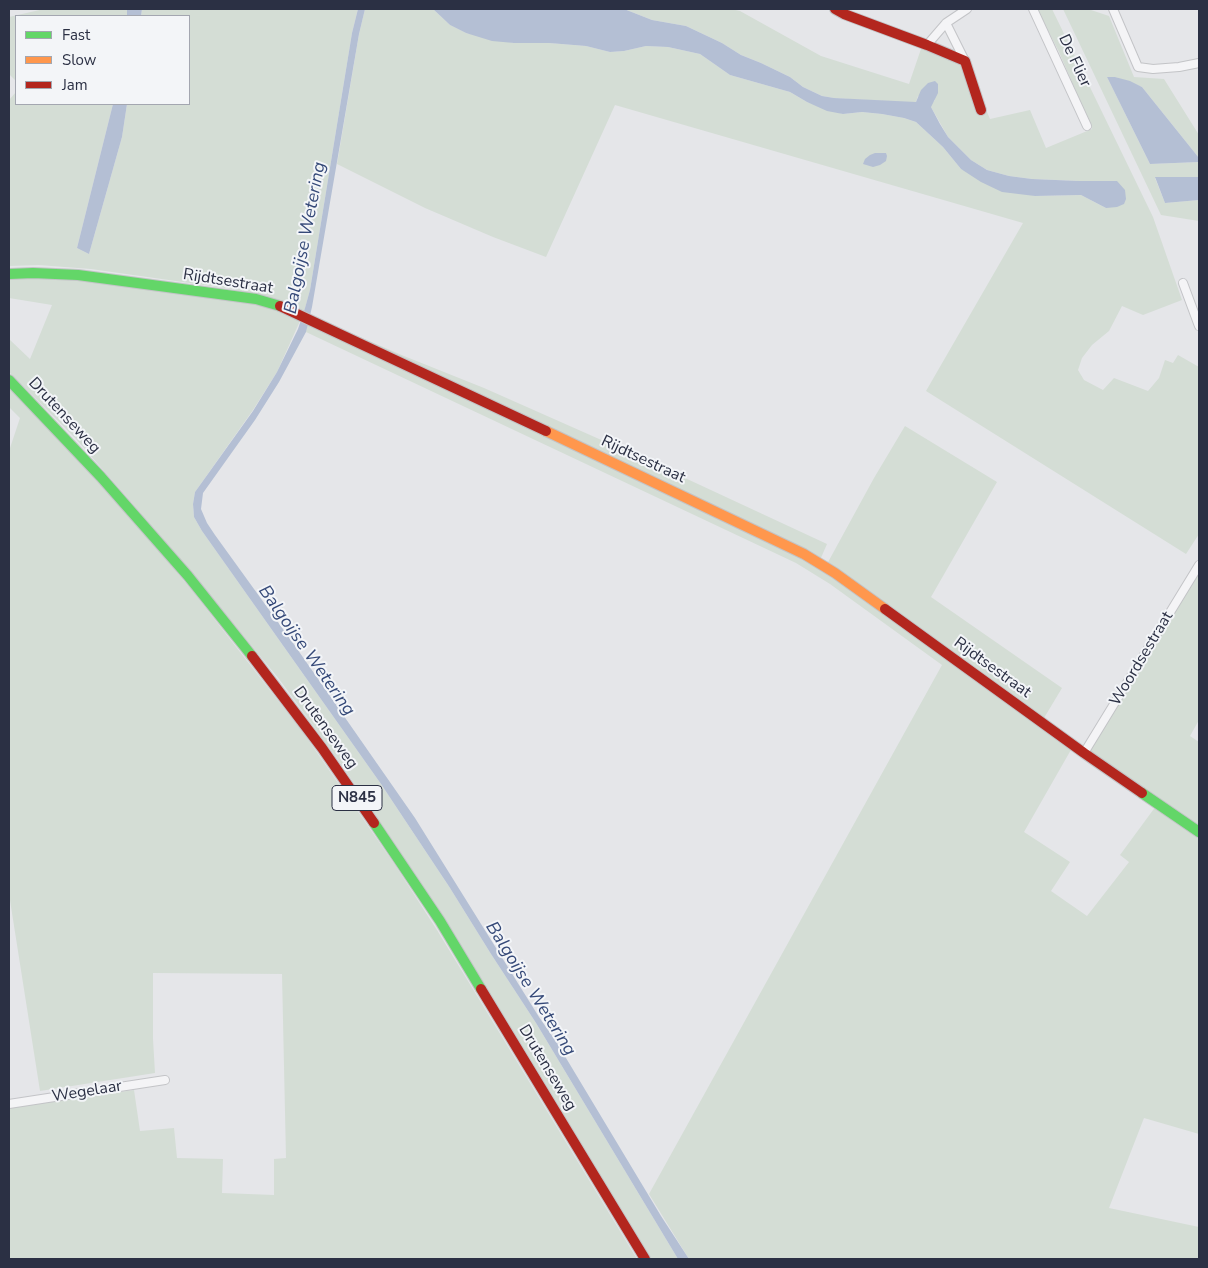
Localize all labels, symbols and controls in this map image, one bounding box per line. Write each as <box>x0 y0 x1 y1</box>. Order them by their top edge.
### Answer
legend <box>15 15 190 105</box>
text: Fast <box>62 25 90 45</box>
street label: De Flier <box>1053 32 1095 90</box>
text: Slow <box>62 50 96 70</box>
text: Jam <box>62 75 88 95</box>
water label: Balgoijse Wetering <box>281 160 331 316</box>
street label: Rijdtsestraat <box>182 265 274 299</box>
street label: Drutenseweg <box>24 374 104 458</box>
street label: Rijdtsestraat <box>598 432 688 488</box>
water label: Balgoijse Wetering <box>253 582 359 720</box>
street label: Woordsestraat <box>1106 608 1178 710</box>
street label: Rijdtsestraat <box>950 634 1034 702</box>
street label: Drutenseweg <box>289 683 361 773</box>
road number: N845 <box>332 786 382 810</box>
water label: Balgoijse Wetering <box>480 918 580 1060</box>
street label: Drutenseweg <box>514 1021 580 1115</box>
street label: Wegelaar <box>51 1077 123 1107</box>

